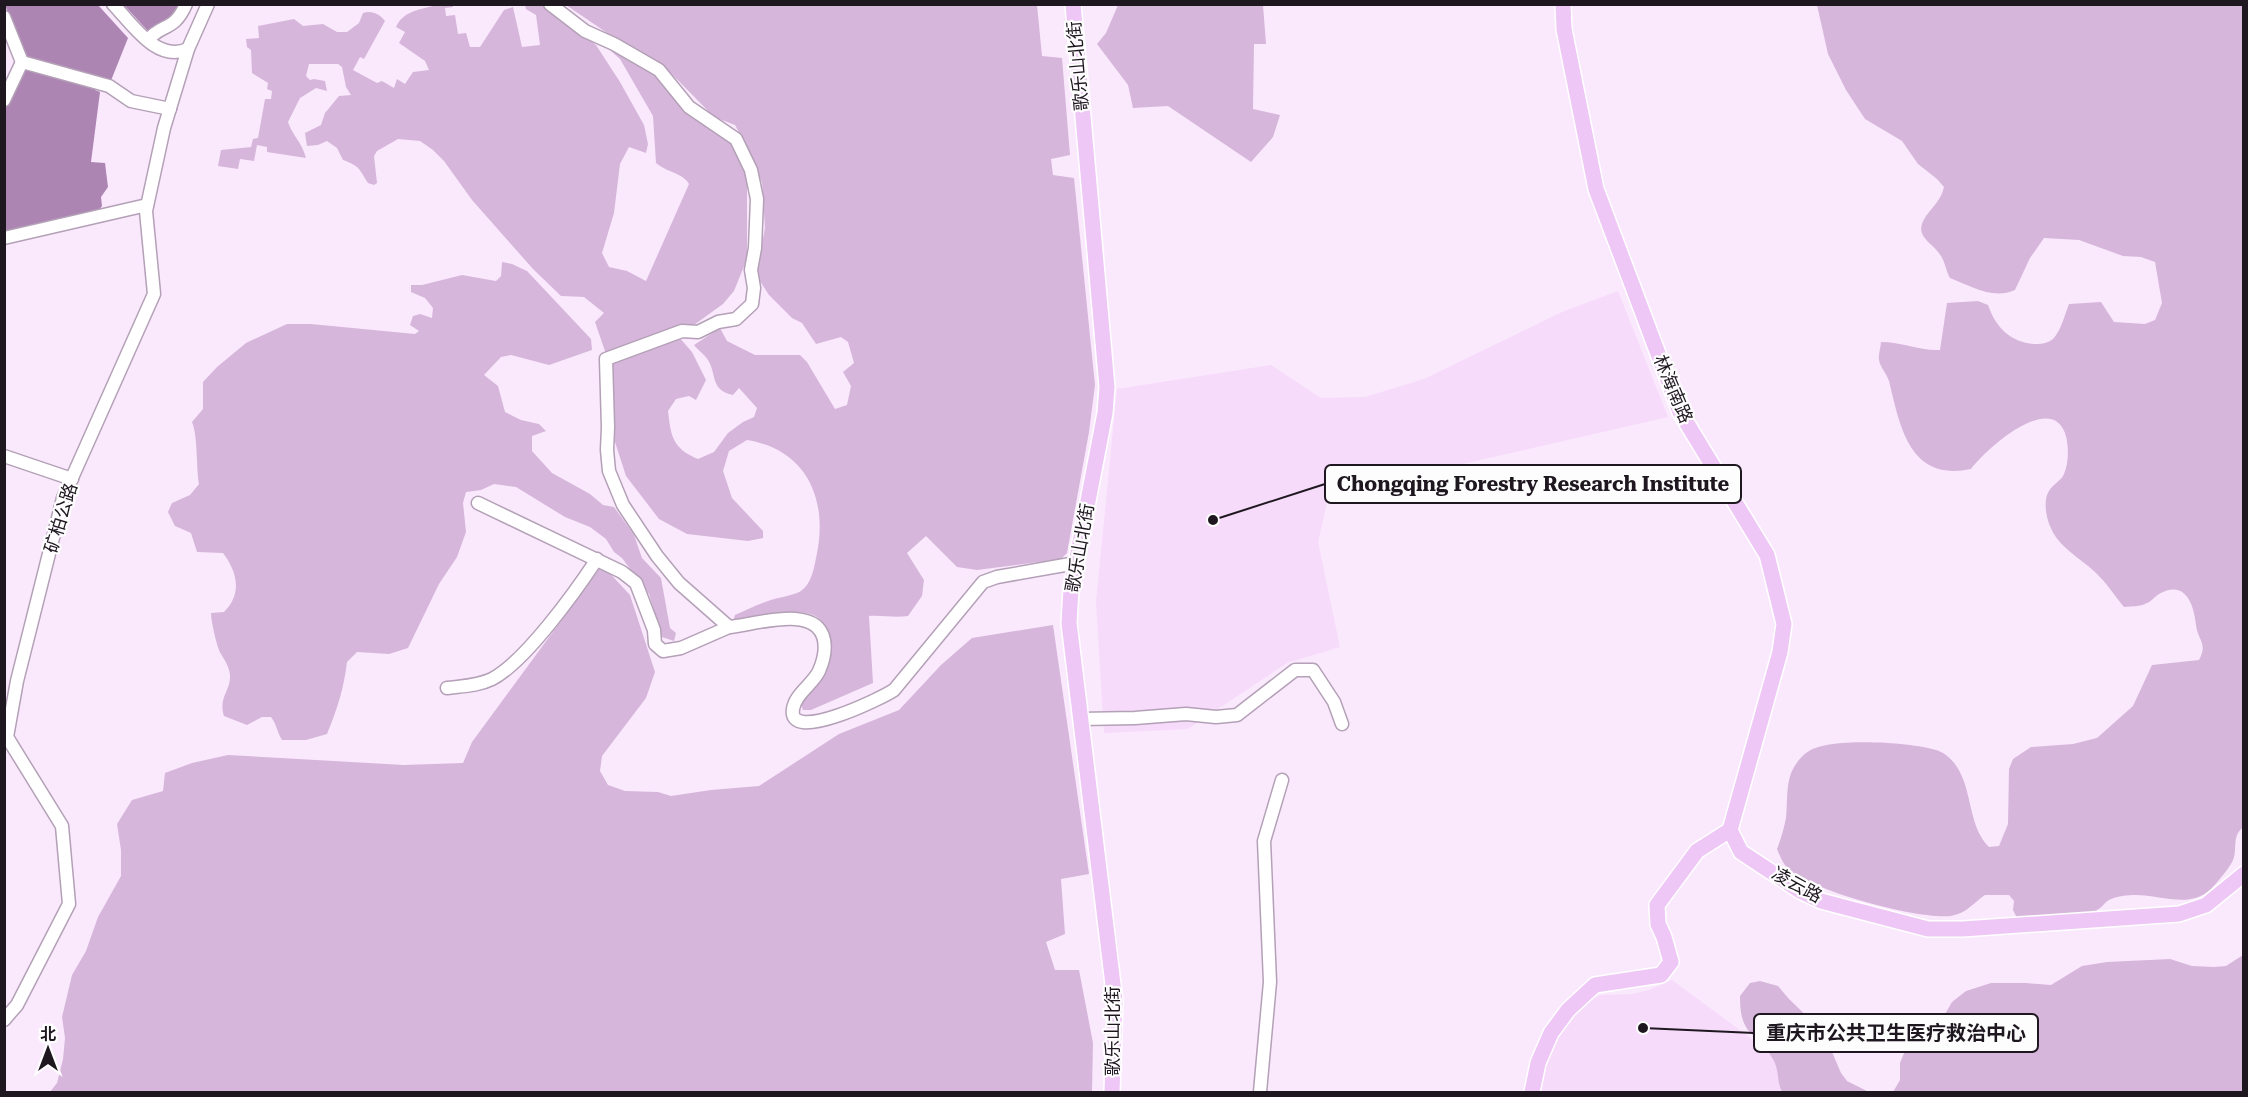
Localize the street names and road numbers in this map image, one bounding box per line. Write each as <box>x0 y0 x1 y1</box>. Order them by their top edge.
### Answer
street label: 歌乐山北街 <box>1063 20 1092 112</box>
street label: 林海南路 <box>1650 352 1697 426</box>
street label: 矿柏公路 <box>40 480 81 555</box>
street label: 歌乐山北街 <box>1061 502 1098 594</box>
street label: 凌云路 <box>1769 862 1826 907</box>
street label: 歌乐山北街 <box>1102 986 1123 1076</box>

